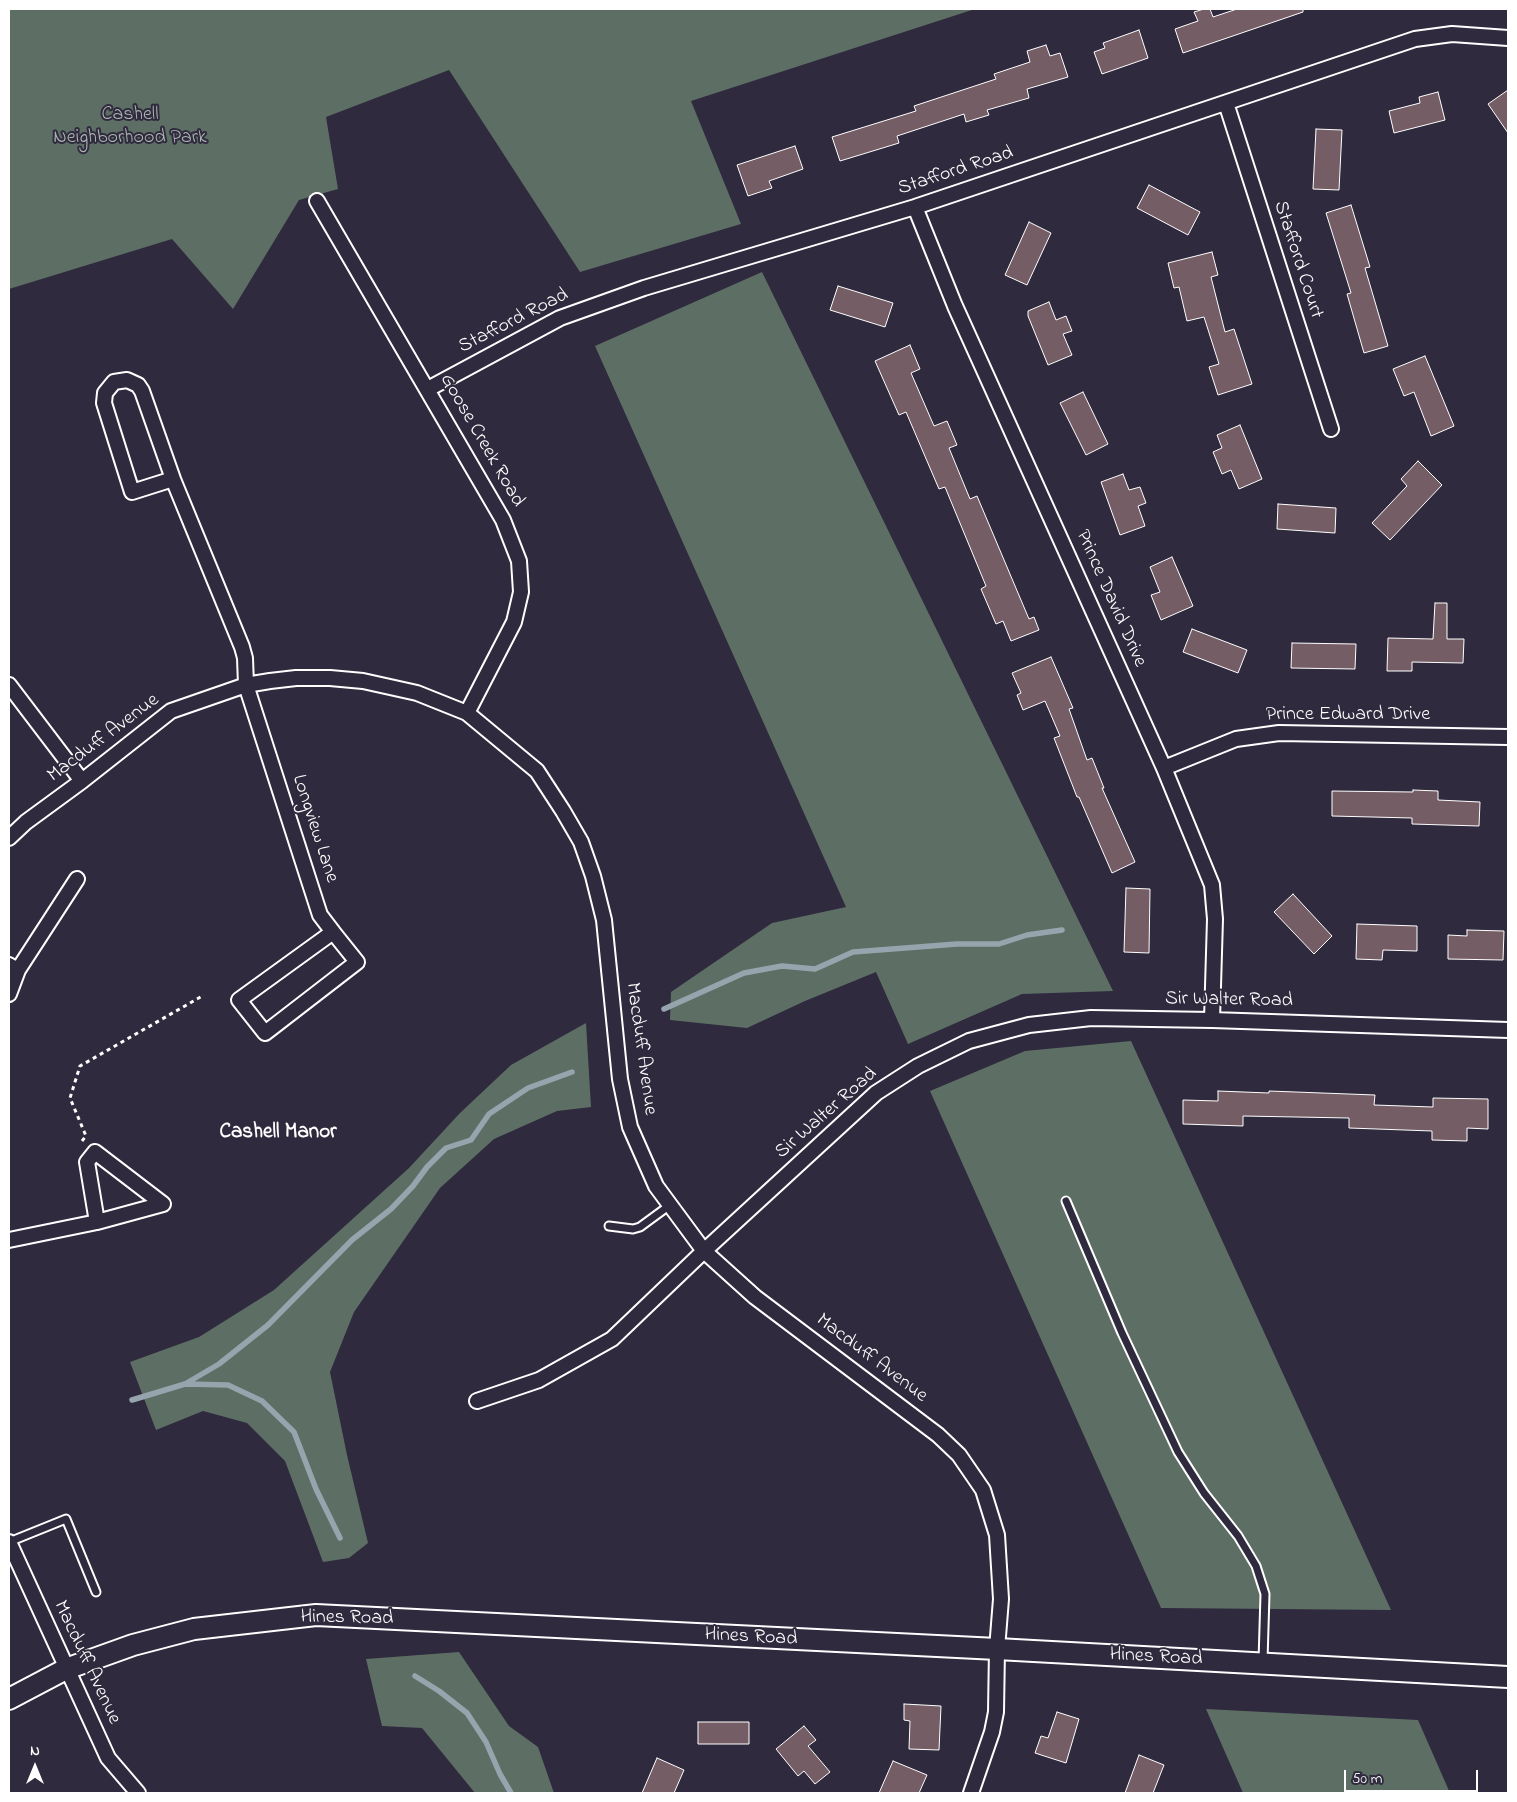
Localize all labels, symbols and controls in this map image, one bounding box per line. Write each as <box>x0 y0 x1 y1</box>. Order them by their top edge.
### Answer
park label: Cashell Neighborhood Park <box>53 104 207 151</box>
street label: Stafford Road <box>895 142 1017 202</box>
street label: Stafford Court <box>1267 198 1327 322</box>
street label: Stafford Road <box>455 284 573 360</box>
street label: Goose Creek Road <box>433 370 529 512</box>
street label: Prince David Drive <box>1069 527 1151 671</box>
street label: Macduff Avenue <box>43 689 165 789</box>
street label: Prince Edward Drive <box>1266 704 1430 728</box>
street label: Longview Lane <box>285 772 343 886</box>
street label: Macduff Avenue <box>619 981 661 1117</box>
street label: Sir Walter Road <box>1165 988 1293 1014</box>
street label: Sir Walter Road <box>771 1063 883 1165</box>
district label: Cashell Manor <box>219 1121 337 1147</box>
street label: Macduff Avenue <box>810 1309 932 1409</box>
street label: Macduff Avenue <box>47 1597 125 1729</box>
street label: Hines Road <box>300 1606 394 1632</box>
street label: Hines Road <box>704 1624 798 1652</box>
street label: Hines Road <box>1109 1644 1203 1672</box>
text: N <box>30 1741 40 1762</box>
north arrow <box>10 1742 60 1792</box>
scale bar <box>1347 1760 1481 1792</box>
text: 50 m <box>1352 1768 1382 1790</box>

